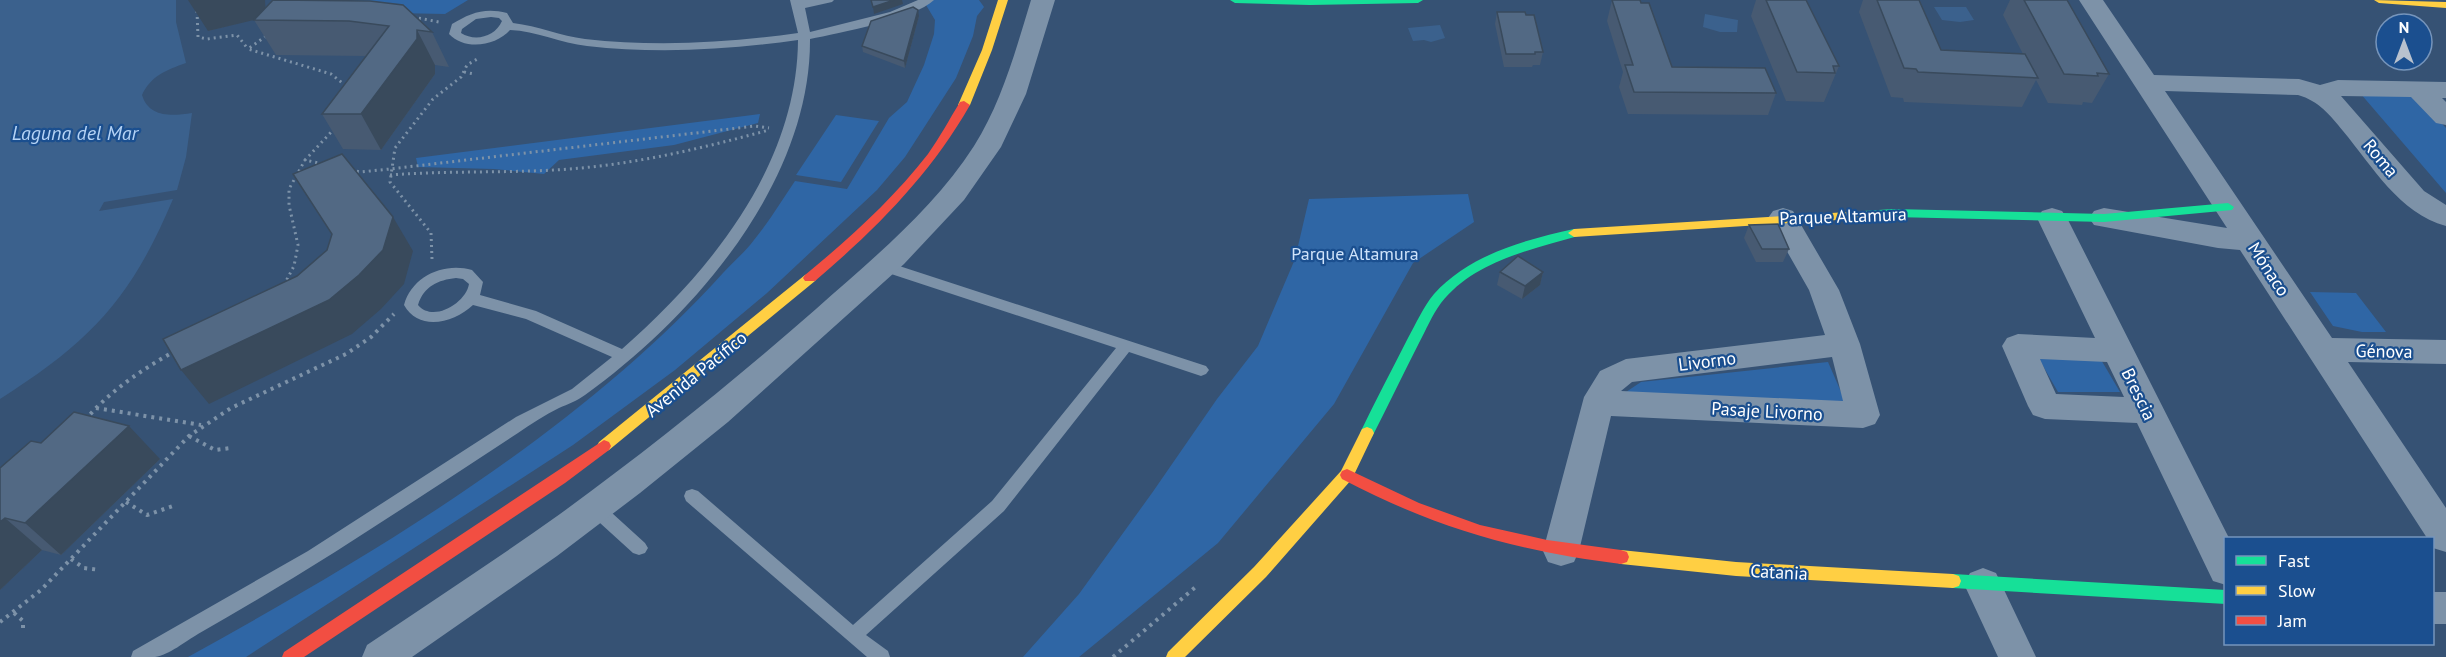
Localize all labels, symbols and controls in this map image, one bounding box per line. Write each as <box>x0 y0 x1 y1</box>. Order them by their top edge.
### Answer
north arrow <box>2374 12 2434 72</box>
text: N <box>2399 17 2409 37</box>
water label: Laguna del Mar <box>12 120 140 146</box>
street label: Roma <box>2358 134 2404 182</box>
street label: Parque Altamura <box>1779 202 1907 230</box>
street label: Mónaco <box>2243 238 2295 300</box>
park label: Parque Altamura <box>1291 242 1419 265</box>
street label: Avenida Pacífico <box>641 326 751 422</box>
street label: Génova <box>2355 339 2413 363</box>
street label: Livorno <box>1677 346 1737 376</box>
street label: Brescia <box>2117 364 2161 424</box>
street label: Pasaje Livorno <box>1711 397 1823 425</box>
legend <box>2224 537 2434 645</box>
text: Fast <box>2278 549 2310 572</box>
street label: Catania <box>1750 559 1808 585</box>
text: Slow <box>2278 579 2316 602</box>
text: Jam <box>2277 609 2307 632</box>

